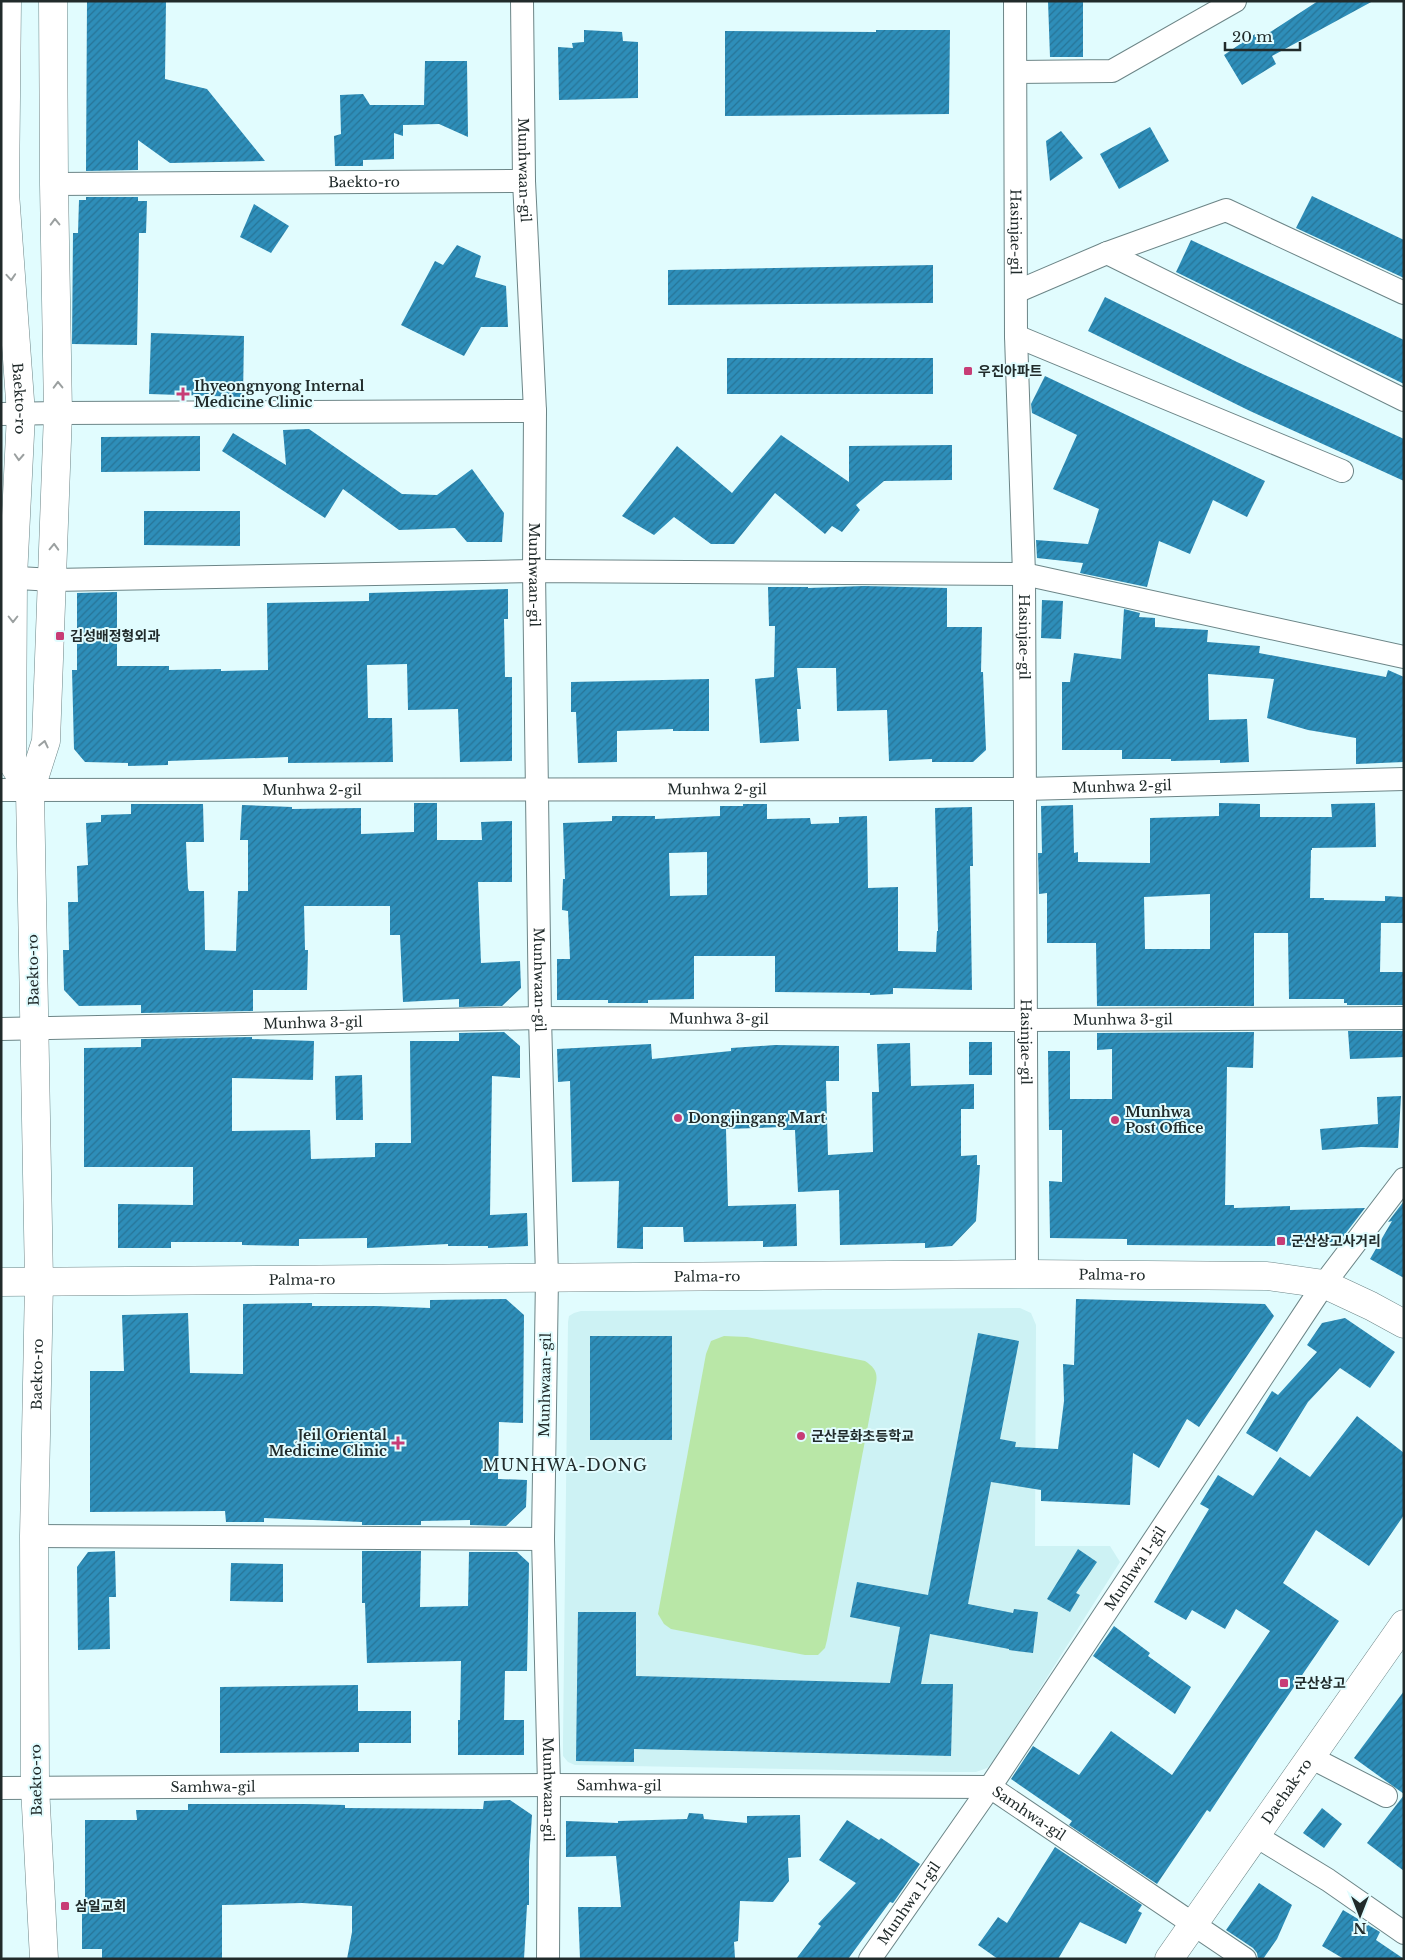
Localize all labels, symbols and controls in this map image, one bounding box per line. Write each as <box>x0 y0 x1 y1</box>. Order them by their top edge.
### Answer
scale bar <box>1225 20 1300 52</box>
text: 20 m <box>1232 27 1272 46</box>
street label: Munhwaan-gil <box>514 118 535 223</box>
street label: Baekto-ro <box>328 173 400 191</box>
street label: Hasinjae-gil <box>1007 189 1025 275</box>
one-way arrow <box>49 218 60 226</box>
one-way arrow <box>5 274 16 282</box>
street label: Baekto-ro <box>8 362 30 435</box>
place label: 우진아파트 <box>978 362 1043 380</box>
marker: 우진아파트 <box>962 365 974 377</box>
place label: Ihyeongnyong Internal Medicine Clinic <box>194 377 365 411</box>
one-way arrow <box>53 380 63 388</box>
marker: Ihyeongnyong Internal Medicine Clinic <box>176 387 190 401</box>
one-way arrow <box>13 453 24 461</box>
street label: Munhwaan-gil <box>525 522 544 628</box>
one-way arrow <box>48 543 59 551</box>
street label: Hasinjae-gil <box>1015 594 1033 680</box>
one-way arrow <box>8 616 18 624</box>
place label: 김성배정형외과 <box>70 627 160 645</box>
marker: 김성배정형외과 <box>54 630 66 642</box>
one-way arrow <box>38 740 49 748</box>
street label: Munhwa 2-gil <box>1072 776 1172 797</box>
street label: Munhwa 2-gil <box>667 780 767 798</box>
street label: Munhwa 2-gil <box>262 781 362 799</box>
street label: Munhwaan-gil <box>530 927 549 1033</box>
street label: Baekto-ro <box>23 934 43 1006</box>
street label: Hasinjae-gil <box>1017 999 1035 1085</box>
street label: Munhwa 3-gil <box>669 1010 769 1028</box>
street label: Munhwa 3-gil <box>1073 1010 1173 1029</box>
street label: Munhwa 3-gil <box>263 1013 363 1033</box>
place label: Munhwa Post Office <box>1125 1103 1203 1137</box>
place label: Dongjingang Mart <box>688 1109 826 1127</box>
marker: Dongjingang Mart <box>672 1112 684 1124</box>
marker: Munhwa Post Office <box>1109 1114 1121 1126</box>
place label: 군산상고사거리 <box>1291 1232 1381 1250</box>
marker: 군산상고사거리 <box>1275 1235 1287 1247</box>
street label: Palma-ro <box>1079 1265 1145 1284</box>
street label: Palma-ro <box>674 1267 740 1286</box>
street label: Palma-ro <box>269 1270 335 1289</box>
street label: Munhwaan-gil <box>535 1332 555 1437</box>
street label: Baekto-ro <box>27 1338 47 1410</box>
place label: Jeil Oriental Medicine Clinic <box>269 1426 387 1460</box>
place label: 군산문화초등학교 <box>811 1427 914 1445</box>
marker: 군산문화초등학교 <box>795 1430 807 1442</box>
marker: Jeil Oriental Medicine Clinic <box>391 1436 405 1450</box>
district label: MUNHWA-DONG <box>482 1455 648 1475</box>
street label: Munhwa 1-gil <box>1101 1523 1170 1614</box>
place label: 군산상고 <box>1294 1674 1346 1692</box>
marker: 군산상고 <box>1278 1677 1290 1689</box>
street label: Munhwaan-gil <box>539 1737 558 1842</box>
street label: Baekto-ro <box>26 1744 46 1816</box>
street label: Daehak-ro <box>1258 1755 1316 1827</box>
street label: Samhwa-gil <box>576 1776 662 1795</box>
street label: Samhwa-gil <box>170 1778 256 1796</box>
street label: Samhwa-gil <box>989 1782 1070 1845</box>
street label: Munhwa 1-gil <box>874 1858 944 1948</box>
north arrow <box>1335 1890 1385 1940</box>
place label: 삼일교회 <box>75 1897 127 1915</box>
marker: 삼일교회 <box>59 1900 71 1912</box>
text: N <box>1353 1919 1367 1937</box>

